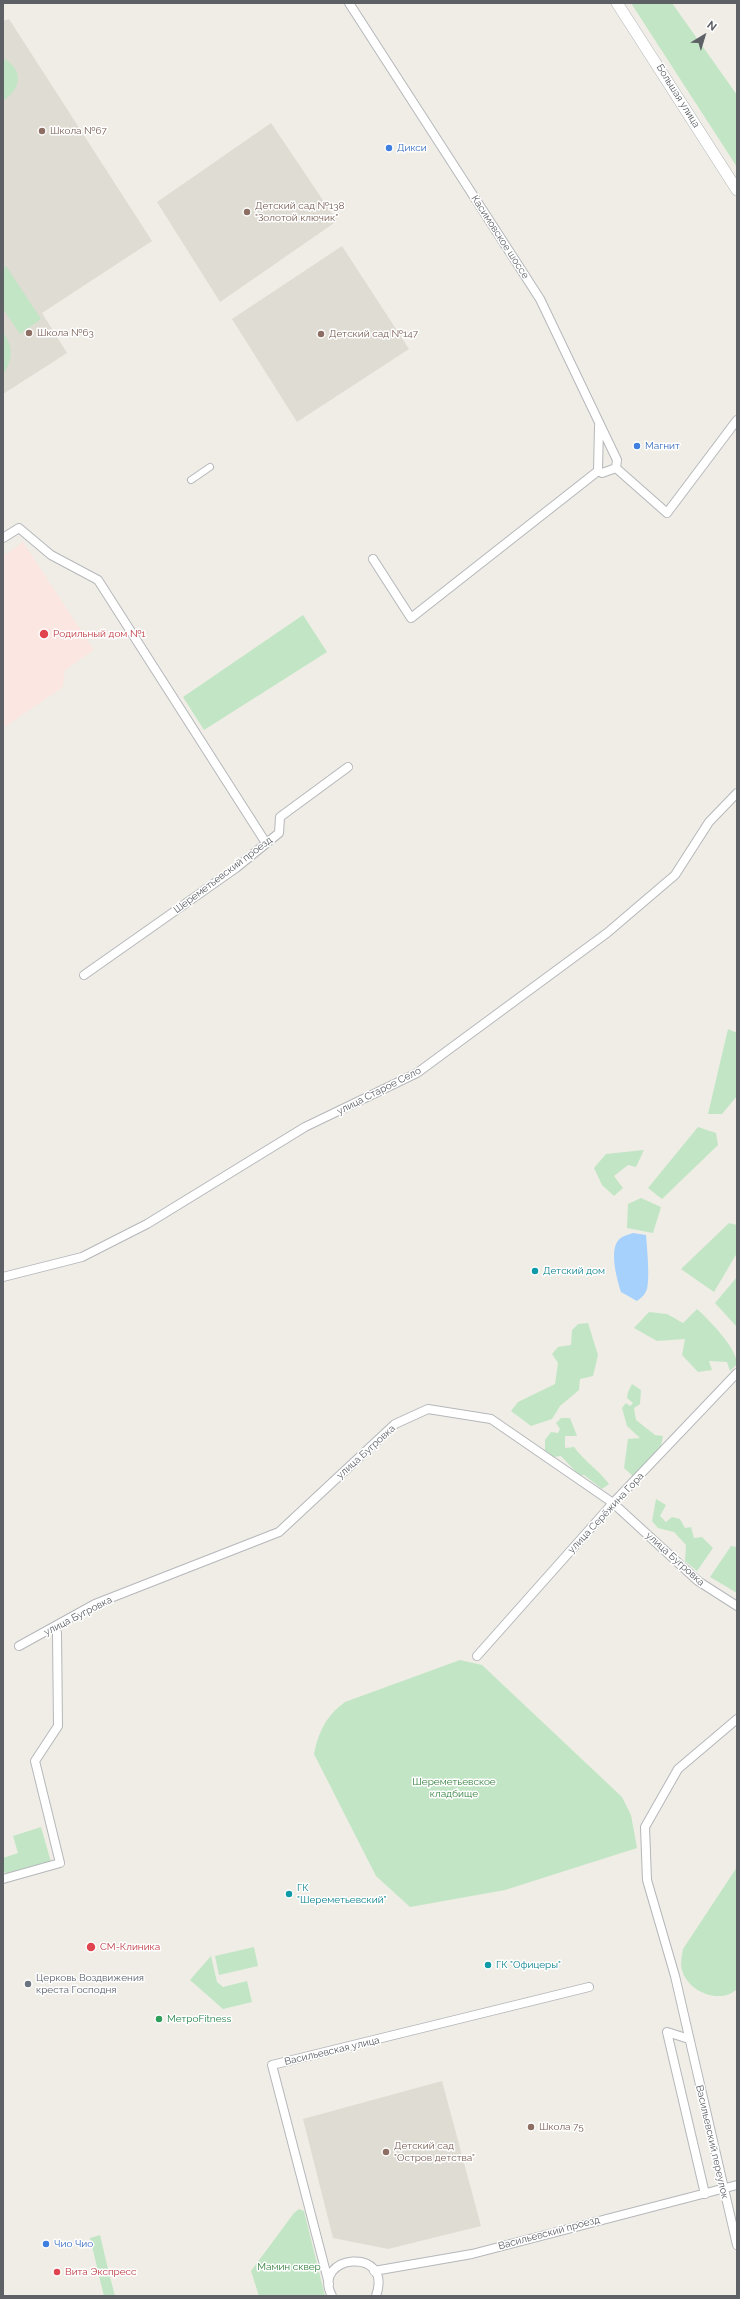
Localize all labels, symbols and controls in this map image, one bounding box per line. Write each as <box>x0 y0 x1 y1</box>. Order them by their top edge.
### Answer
north arrow <box>684 16 724 56</box>
text: N <box>704 18 719 34</box>
street label: Большая улица <box>654 62 702 130</box>
place label: Школа №67 <box>50 125 107 137</box>
marker: Школа №67 <box>37 126 47 136</box>
place label: Дикси <box>397 142 427 154</box>
marker: Дикси <box>384 143 394 153</box>
street label: Касимовское шоссе <box>469 193 531 281</box>
place label: Детский сад №138 "Золотой ключик" <box>255 200 344 224</box>
marker: Детский сад №138 "Золотой ключик" <box>242 207 252 217</box>
place label: Школа №63 <box>37 327 94 339</box>
marker: Школа №63 <box>24 328 34 338</box>
place label: Детский сад №147 <box>329 328 418 340</box>
marker: Детский сад №147 <box>316 329 326 339</box>
place label: Магнит <box>645 440 680 452</box>
marker: Магнит <box>632 441 642 451</box>
marker: Родильный дом №1 <box>38 628 50 640</box>
place label: Родильный дом №1 <box>53 628 146 640</box>
street label: Шереметьевский проезд <box>171 834 275 916</box>
street label: улица Старое Село <box>335 1065 423 1117</box>
place label: Детский дом <box>543 1265 605 1277</box>
marker: Детский дом <box>530 1266 540 1276</box>
street label: улица Бугровка <box>334 1422 398 1482</box>
street label: улица Серёжина Гора <box>565 1470 647 1556</box>
street label: улица Бугровка <box>643 1529 707 1589</box>
street label: улица Бугровка <box>42 1594 114 1638</box>
park label: Шереметьевское кладбище <box>412 1776 496 1800</box>
place label: ГК "Шереметьевский" <box>297 1882 387 1906</box>
marker: ГК "Шереметьевский" <box>284 1889 294 1899</box>
marker: СМ-Клиника <box>85 1941 97 1953</box>
place label: СМ-Клиника <box>100 1941 160 1953</box>
place label: ГК "Офицеры" <box>496 1959 561 1971</box>
marker: ГК "Офицеры" <box>483 1960 493 1970</box>
place label: Церковь Воздвижения креста Господня <box>36 1972 144 1996</box>
marker: Церковь Воздвижения креста Господня <box>23 1979 33 1989</box>
place label: МетроFitness <box>167 2013 231 2025</box>
marker: МетроFitness <box>154 2014 164 2024</box>
street label: Васильевская улица <box>283 2034 381 2068</box>
street label: Васильевский переулок <box>693 2084 731 2200</box>
place label: Школа 75 <box>539 2121 584 2133</box>
marker: Школа 75 <box>526 2122 536 2132</box>
place label: Детский сад "Остров детства" <box>394 2140 475 2164</box>
marker: Детский сад "Остров детства" <box>381 2147 391 2157</box>
street label: Васильевский проезд <box>497 2214 601 2252</box>
place label: Чио Чио <box>54 2238 93 2250</box>
marker: Чио Чио <box>41 2239 51 2249</box>
park label: Мамин сквер <box>257 2261 321 2273</box>
place label: Вита Экспресс <box>65 2266 137 2278</box>
marker: Вита Экспресс <box>52 2267 62 2277</box>

